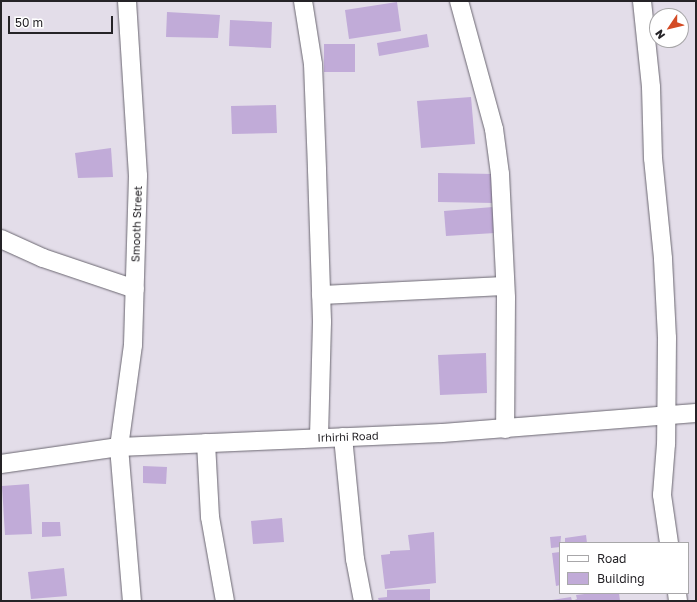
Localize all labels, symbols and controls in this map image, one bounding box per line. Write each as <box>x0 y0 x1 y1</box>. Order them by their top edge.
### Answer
scale bar <box>10 8 115 34</box>
north arrow <box>649 8 689 48</box>
text: 50 m <box>15 15 43 30</box>
text: N <box>652 27 667 42</box>
street label: Smooth Street <box>129 186 145 262</box>
street label: Irhirhi Road <box>317 429 379 445</box>
legend <box>559 542 689 594</box>
text: Road <box>597 551 626 566</box>
text: Building <box>597 571 645 586</box>

